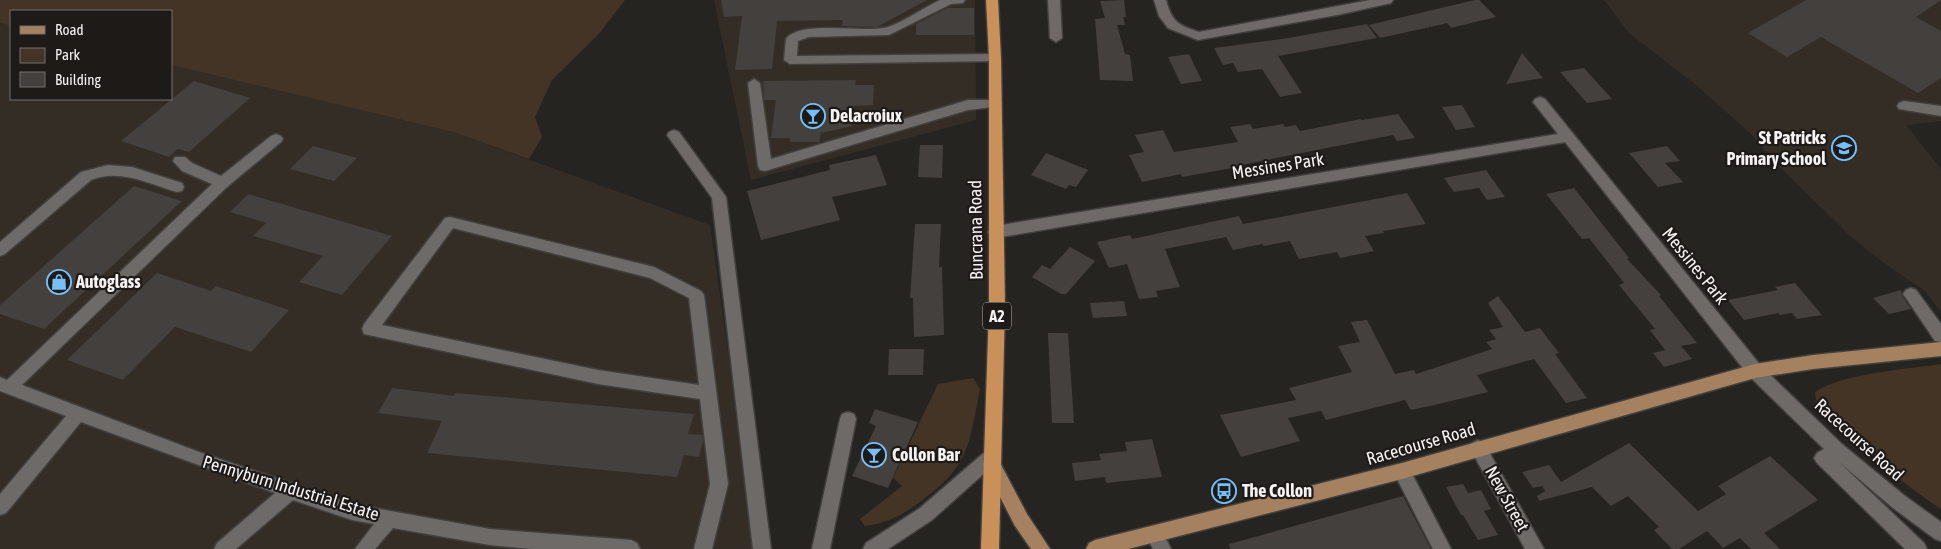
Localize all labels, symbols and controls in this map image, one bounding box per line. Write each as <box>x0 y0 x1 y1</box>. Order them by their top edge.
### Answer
legend <box>10 10 172 100</box>
text: Road <box>55 21 84 38</box>
text: Park <box>55 46 80 63</box>
text: Building <box>55 71 101 88</box>
bar icon: Delacroiux <box>800 103 826 129</box>
place label: Delacroiux <box>830 105 903 126</box>
place label: St Patricks Primary School <box>1727 127 1827 169</box>
school or university icon: St Patricks Primary School <box>1831 135 1857 161</box>
street label: Messines Park <box>1230 148 1325 183</box>
street label: Buncrana Road <box>964 180 987 280</box>
street label: Messines Park <box>1658 223 1733 308</box>
shop icon: Autoglass <box>46 269 72 295</box>
place label: Autoglass <box>75 271 141 292</box>
road number: A2 <box>983 302 1011 330</box>
street label: Racecourse Road <box>1810 394 1908 485</box>
street label: Racecourse Road <box>1364 418 1478 469</box>
bar icon: Collon Bar <box>861 442 887 468</box>
place label: Collon Bar <box>892 444 960 465</box>
street label: Pennyburn Industrial Estate <box>200 451 382 524</box>
street label: New Street <box>1481 462 1534 535</box>
bus stop icon: The Collon <box>1211 478 1237 504</box>
place label: The Collon <box>1242 480 1312 501</box>

